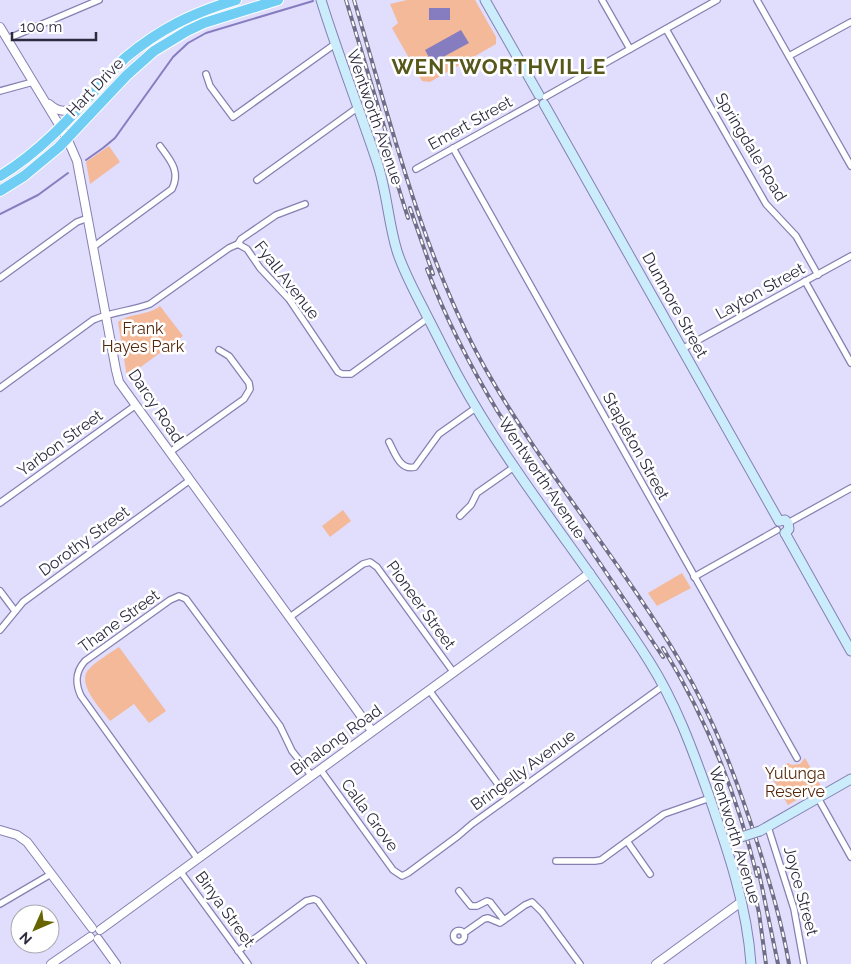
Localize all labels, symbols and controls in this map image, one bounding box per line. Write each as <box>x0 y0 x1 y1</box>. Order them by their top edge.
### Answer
scale bar <box>12 10 96 42</box>
text: 100 m <box>20 18 62 36</box>
street label: Wentworth Avenue <box>343 47 407 187</box>
street label: Hart Drive <box>63 54 127 120</box>
district label: WENTWORTHVILLE <box>392 54 606 79</box>
street label: Springdale Road <box>711 89 791 205</box>
street label: Emert Street <box>425 92 516 154</box>
street label: Fyall Avenue <box>250 237 324 323</box>
street label: Dunmore Street <box>638 249 712 362</box>
street label: Layton Street <box>712 258 808 323</box>
park label: Frank Hayes Park <box>102 319 185 356</box>
street label: Darcy Road <box>124 366 188 447</box>
street label: Stapleton Street <box>599 389 674 504</box>
street label: Yarbon Street <box>14 405 107 480</box>
street label: Wentworth Avenue <box>494 414 590 542</box>
street label: Dorothy Street <box>35 502 133 580</box>
street label: Pioneer Street <box>383 557 460 653</box>
street label: Thane Street <box>75 585 164 657</box>
street label: Binalong Road <box>287 701 385 779</box>
street label: Bringelly Avenue <box>467 726 579 814</box>
street label: Wentworth Avenue <box>705 764 765 906</box>
park label: Yulunga Reserve <box>765 764 825 801</box>
street label: Calla Grove <box>337 775 403 855</box>
street label: Joyce Street <box>780 844 822 938</box>
street label: Binya Street <box>191 867 259 951</box>
north arrow <box>10 904 60 954</box>
text: N <box>16 929 35 948</box>

